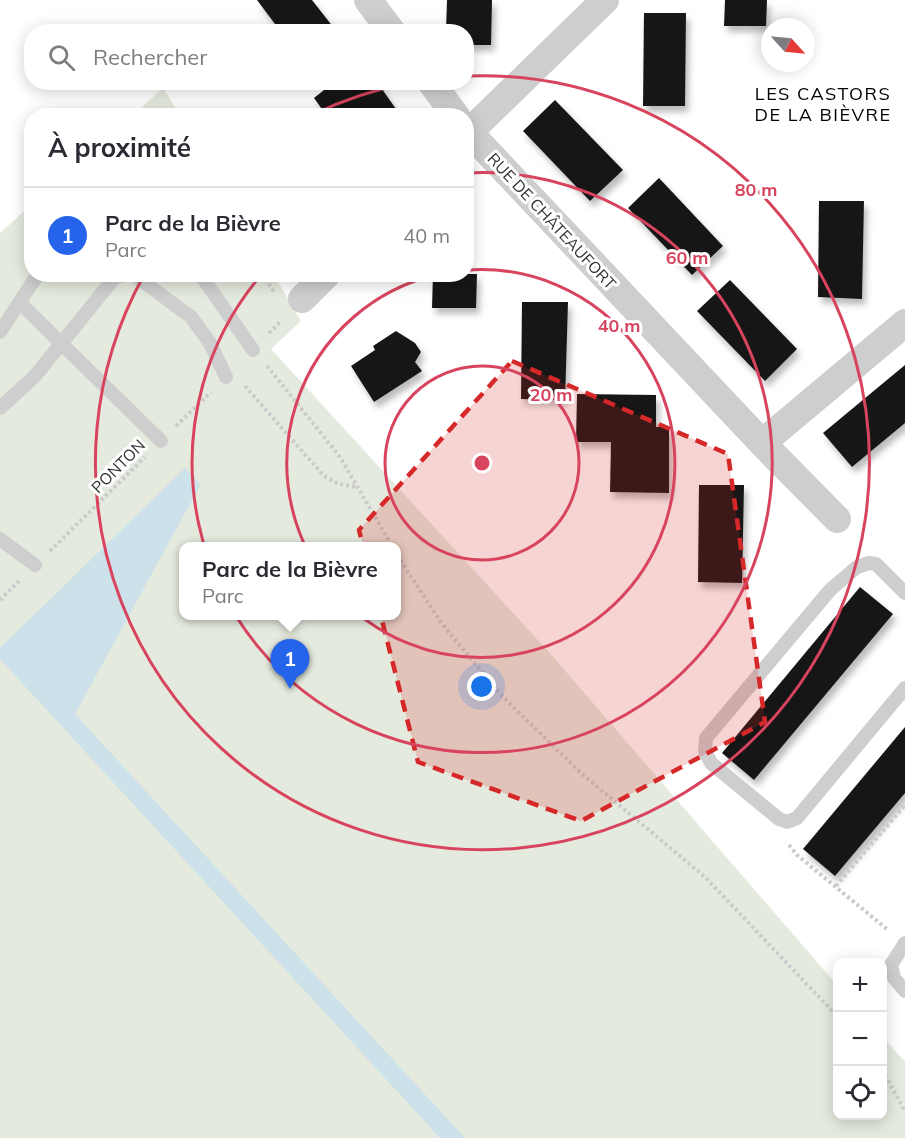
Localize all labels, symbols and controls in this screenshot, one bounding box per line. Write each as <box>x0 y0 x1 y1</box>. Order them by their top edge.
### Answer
north arrow <box>761 18 815 72</box>
search box <box>24 24 474 90</box>
icon: search <box>45 41 78 74</box>
text: Rechercher <box>93 43 207 71</box>
district label: LES CASTORS DE LA BIÈVRE <box>754 82 892 126</box>
text: À proximité <box>48 131 191 164</box>
street label: RUE DE CHÂTEAUFORT <box>484 149 621 294</box>
text: 80 m <box>735 178 777 201</box>
text: Parc de la Bièvre <box>105 209 281 237</box>
text: 1 <box>62 223 74 248</box>
text: 40 m <box>403 223 450 248</box>
text: Parc <box>105 237 147 262</box>
text: 60 m <box>666 246 708 269</box>
text: 40 m <box>598 314 640 337</box>
text: 20 m <box>530 383 572 406</box>
street label: PONTON <box>87 435 149 497</box>
centre of rings <box>472 453 492 473</box>
popup <box>179 542 401 620</box>
text: Parc de la Bièvre <box>202 555 378 583</box>
text: Parc <box>202 583 244 608</box>
pin: 1 <box>270 640 310 689</box>
your location <box>467 672 496 701</box>
map controls <box>833 958 887 1120</box>
button: + <box>833 958 887 1012</box>
button: − <box>833 1012 887 1066</box>
button: locate <box>833 1066 887 1120</box>

